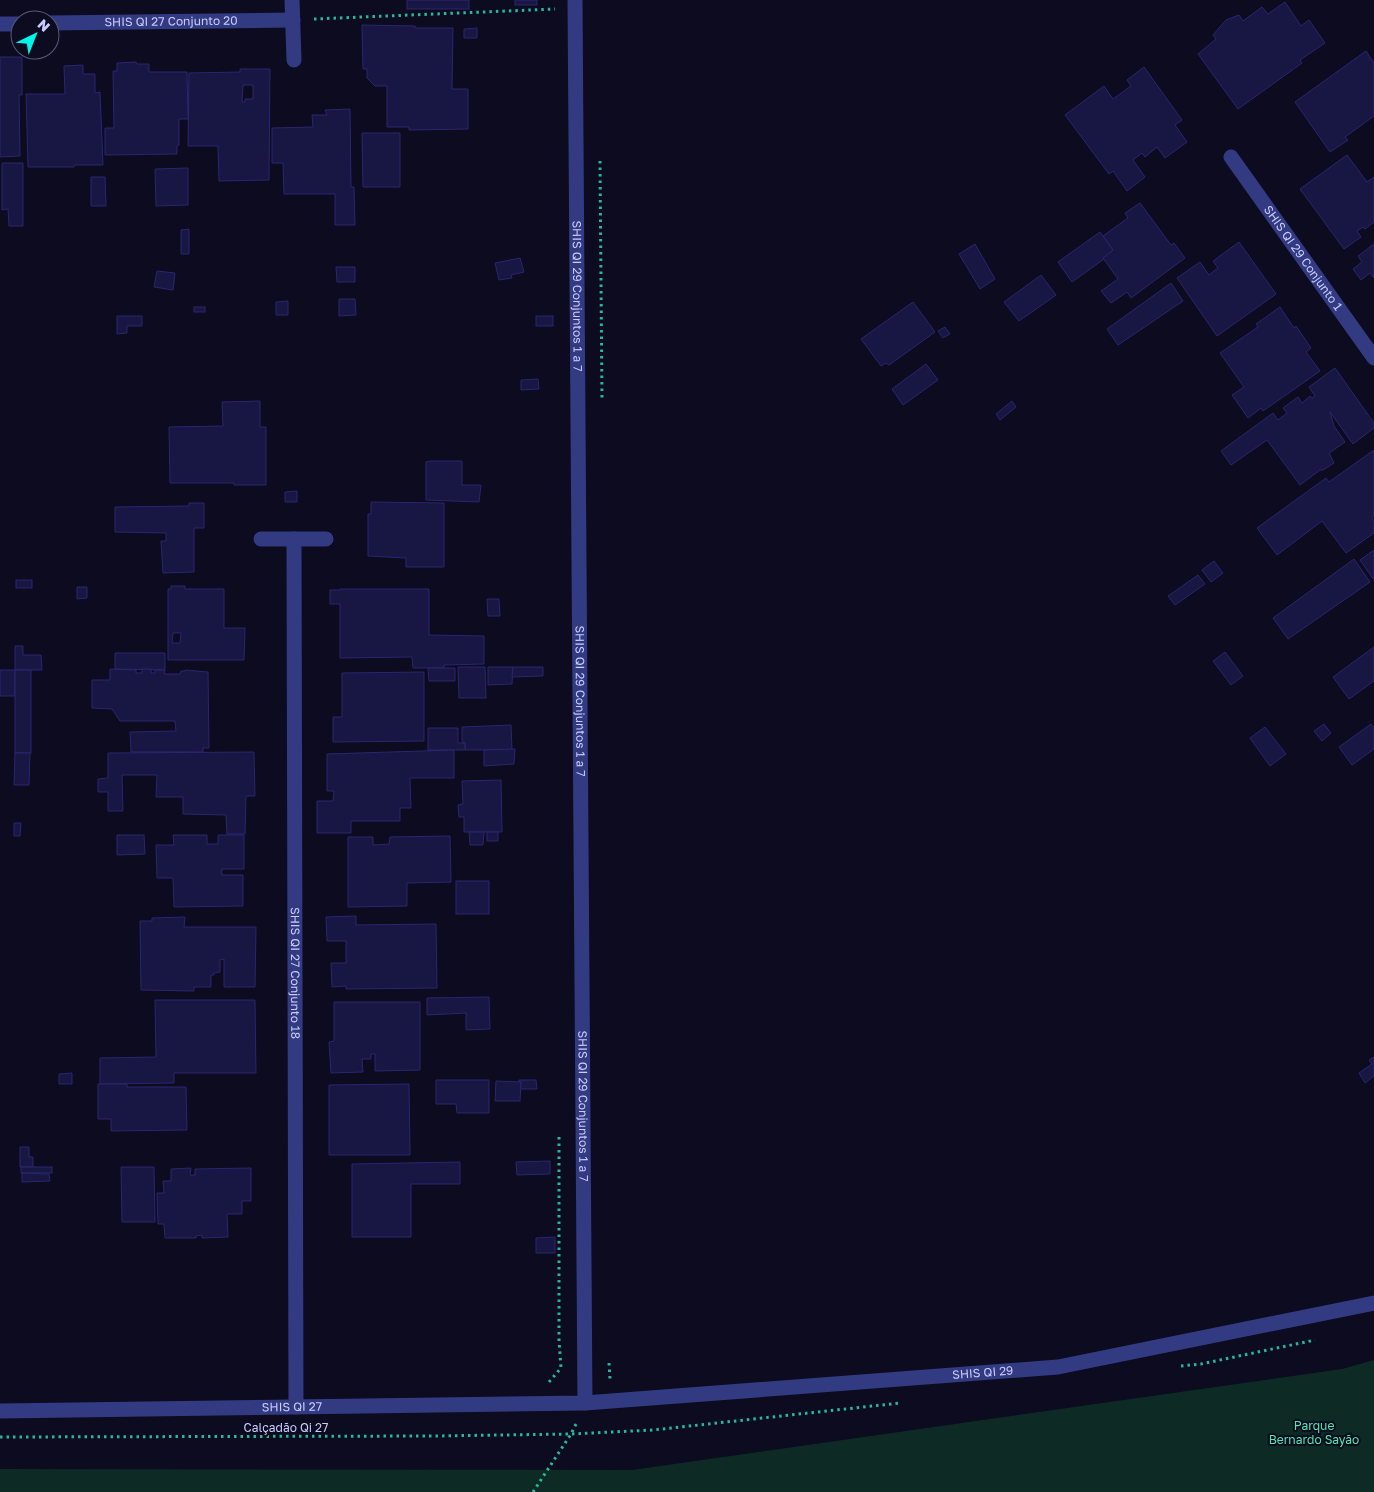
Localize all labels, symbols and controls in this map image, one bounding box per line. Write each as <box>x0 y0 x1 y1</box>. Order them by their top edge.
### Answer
north arrow <box>10 10 60 60</box>
street label: SHIS QI 27 Conjunto 20 <box>104 13 238 29</box>
text: N <box>35 15 54 35</box>
street label: SHIS QI 29 Conjunto 1 <box>1261 202 1346 313</box>
street label: SHIS QI 29 Conjuntos 1 a 7 <box>570 220 586 372</box>
street label: SHIS QI 29 Conjuntos 1 a 7 <box>572 625 589 777</box>
street label: SHIS QI 27 Conjunto 18 <box>288 907 303 1039</box>
street label: SHIS QI 29 Conjuntos 1 a 7 <box>575 1030 591 1182</box>
street label: SHIS QI 29 <box>952 1362 1014 1382</box>
street label: SHIS QI 27 <box>262 1399 322 1414</box>
park label: Parque Bernardo Sayão <box>1269 1418 1359 1447</box>
street label: Calçadão Qi 27 <box>244 1420 328 1435</box>

